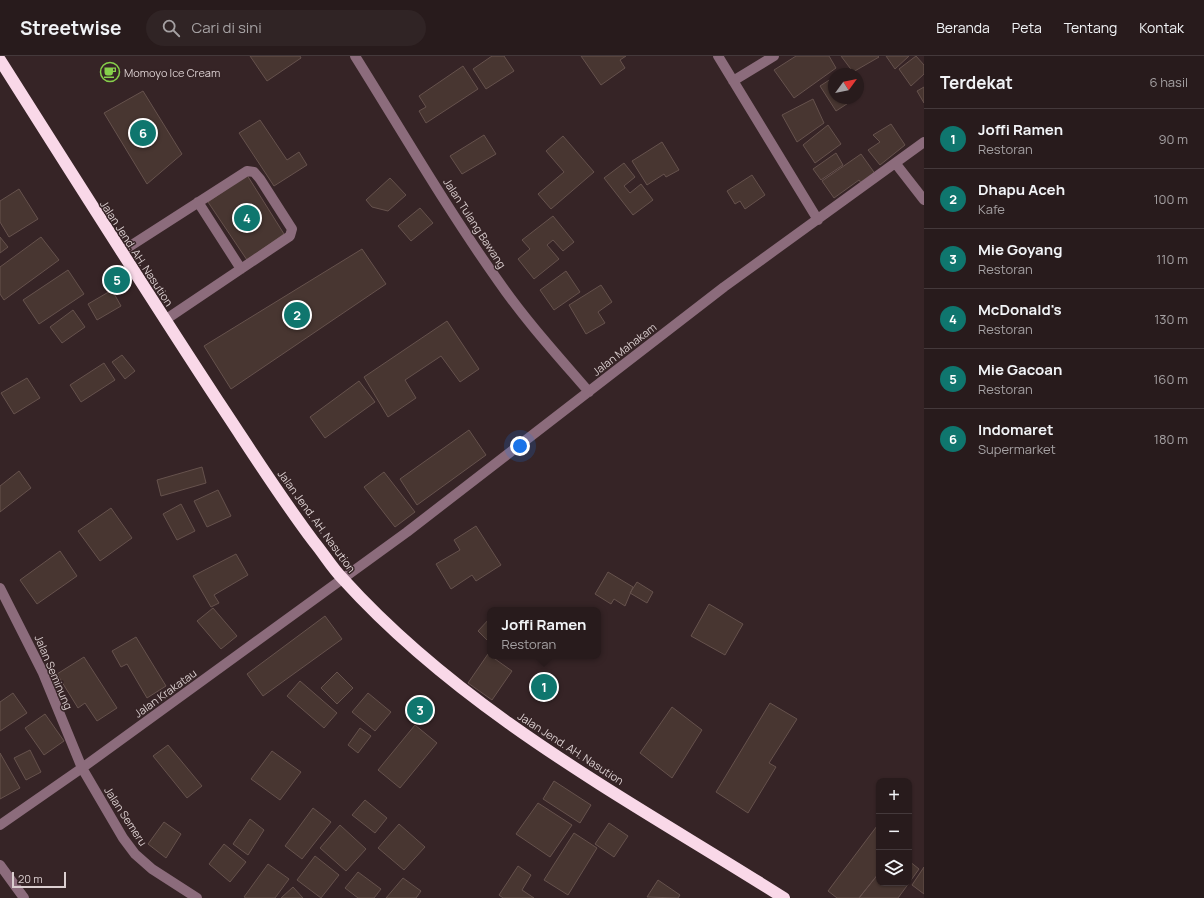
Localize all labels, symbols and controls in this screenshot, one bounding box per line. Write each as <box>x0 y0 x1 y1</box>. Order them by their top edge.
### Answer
search box <box>146 10 426 46</box>
text: Streetwise <box>20 15 122 41</box>
icon: search <box>160 17 182 39</box>
text: Cari di sini <box>192 17 262 38</box>
text: Beranda <box>936 18 990 37</box>
text: Peta <box>1012 18 1042 37</box>
text: Tentang <box>1064 18 1117 37</box>
text: Kontak <box>1139 18 1184 37</box>
cafe icon: Momoyo Ice Cream <box>99 61 121 83</box>
place label: Momoyo Ice Cream <box>124 65 220 80</box>
north arrow <box>828 68 864 104</box>
text: Terdekat <box>940 71 1013 94</box>
text: 6 hasil <box>1149 73 1188 91</box>
pin: 6 <box>130 118 156 148</box>
text: Joffi Ramen <box>978 119 1063 140</box>
text: 1 <box>950 130 956 148</box>
text: 90 m <box>1158 130 1188 148</box>
text: Restoran <box>978 140 1033 158</box>
street label: Jalan Tulang Bawang <box>440 175 510 271</box>
text: Dhapu Aceh <box>978 179 1065 200</box>
text: 2 <box>949 190 957 208</box>
text: 100 m <box>1153 190 1188 208</box>
street label: Jalan Jend. AH. Nasution <box>97 197 177 309</box>
text: Kafe <box>978 200 1005 218</box>
pin: 4 <box>234 203 260 233</box>
text: Mie Goyang <box>978 239 1062 260</box>
text: 3 <box>949 250 957 268</box>
text: 110 m <box>1156 250 1188 268</box>
text: Restoran <box>978 260 1033 278</box>
pin: 5 <box>104 265 130 295</box>
text: McDonald's <box>978 299 1062 320</box>
pin: 2 <box>284 300 310 330</box>
text: 4 <box>949 310 957 328</box>
text: 130 m <box>1154 310 1188 328</box>
street label: Jalan Mahakam <box>589 319 659 379</box>
text: Restoran <box>978 320 1033 338</box>
text: Mie Gacoan <box>978 359 1062 380</box>
text: 5 <box>949 370 957 388</box>
text: 160 m <box>1153 370 1188 388</box>
text: Restoran <box>978 380 1033 398</box>
text: Indomaret <box>978 419 1053 440</box>
text: 6 <box>949 430 957 448</box>
text: 180 m <box>1154 430 1188 448</box>
your location <box>510 436 530 456</box>
text: Supermarket <box>978 440 1056 458</box>
street label: Jalan Jend. AH. Nasution <box>275 467 359 575</box>
popup <box>487 607 601 659</box>
text: Joffi Ramen <box>501 614 587 635</box>
street label: Jalan Seminung <box>32 632 76 712</box>
text: Restoran <box>501 635 556 653</box>
street label: Jalan Krakatau <box>131 665 199 721</box>
pin: 1 <box>531 672 557 702</box>
pin: 3 <box>407 695 433 725</box>
street label: Jalan Jend. AH. Nasution <box>515 708 627 788</box>
map controls <box>876 778 912 886</box>
button: + <box>876 778 912 814</box>
street label: Jalan Semeru <box>101 783 151 849</box>
button: − <box>876 814 912 850</box>
button: layers <box>876 850 912 886</box>
scale bar <box>12 870 66 889</box>
text: 20 m <box>18 871 43 886</box>

